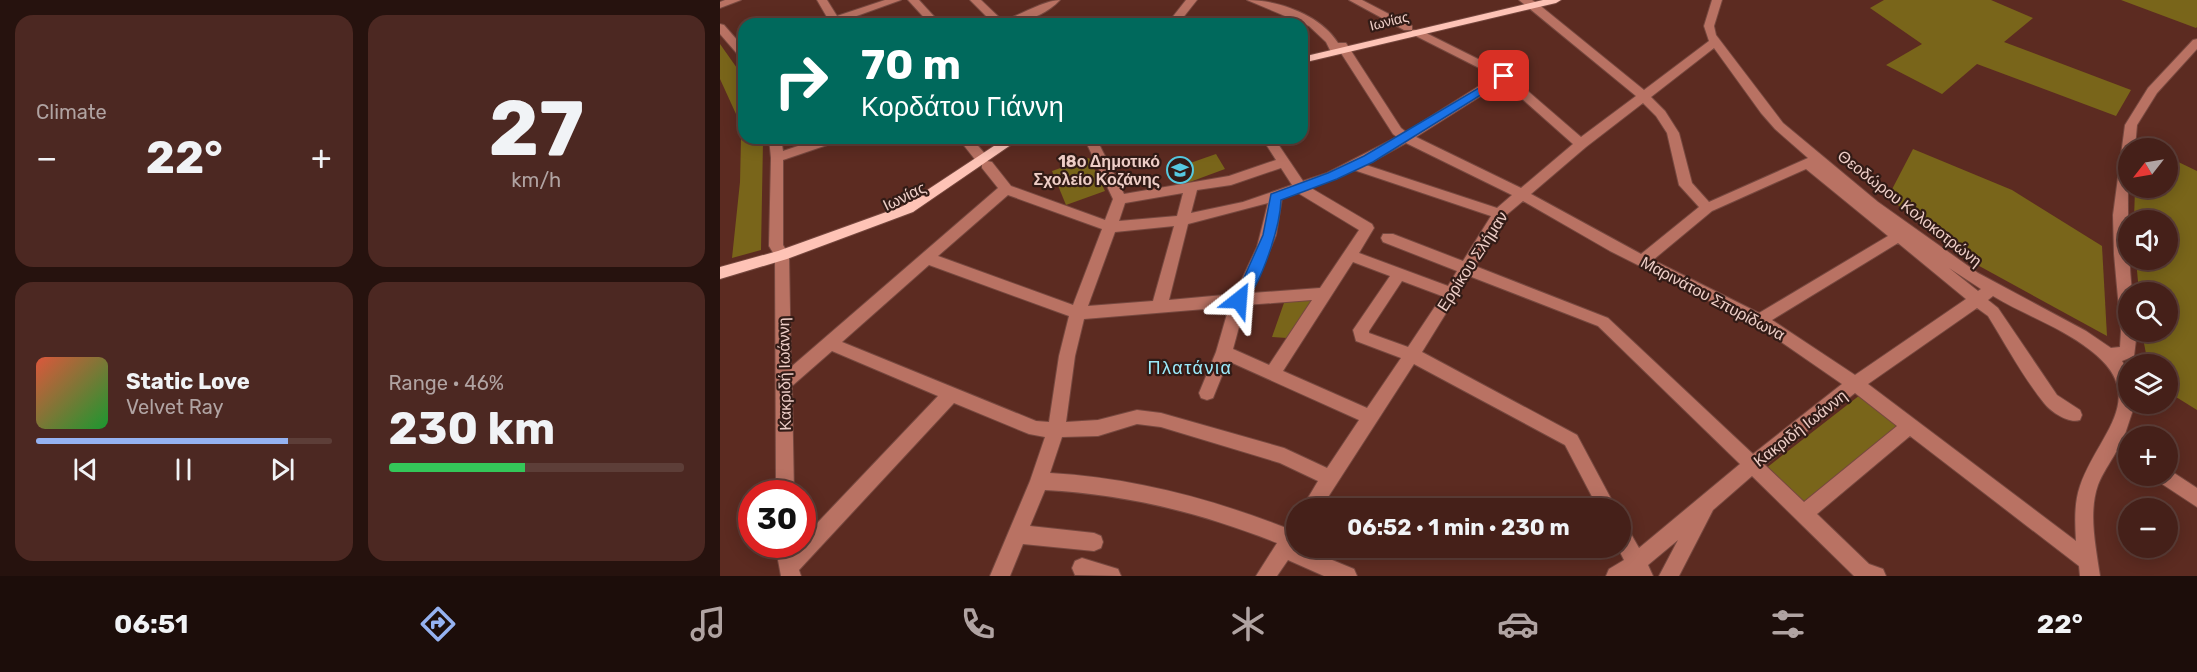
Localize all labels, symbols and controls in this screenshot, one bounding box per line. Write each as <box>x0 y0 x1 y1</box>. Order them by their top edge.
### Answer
street label: Ιωνίας <box>1368 8 1411 35</box>
text: 70 m <box>861 40 961 90</box>
icon: right <box>762 42 840 120</box>
pin <box>1478 50 1529 101</box>
icon: arrive <box>1487 59 1520 92</box>
text: 27 <box>489 82 584 175</box>
text: Κορδάτου Γιάννη <box>861 91 1064 123</box>
text: Climate <box>36 100 107 124</box>
text: 22° <box>146 131 223 184</box>
text: − <box>36 138 57 177</box>
text: + <box>311 138 331 177</box>
north arrow <box>2118 138 2178 198</box>
map controls <box>2118 138 2178 558</box>
street label: Θεοδώρου Κολοκοτρώνη <box>1834 146 1986 271</box>
place label: 18ο Δημοτικό Σχολείο Κοζάνης <box>1034 152 1160 189</box>
school or university icon: 18ο Δημοτικό Σχολείο Κοζάνης <box>1165 155 1195 185</box>
text: km/h <box>511 168 561 192</box>
street label: Ιωνίας <box>880 178 929 215</box>
street label: Ερρίκου Σλήμαν <box>1433 208 1512 315</box>
button: sound <box>2118 210 2178 270</box>
street label: Μαρινάτου Σπυρίδωνα <box>1638 252 1788 344</box>
position arrow <box>1207 268 1271 332</box>
button: search <box>2118 282 2178 342</box>
street label: Κακριδή Ιωάννη <box>774 317 795 431</box>
button: layers <box>2118 354 2178 414</box>
district label: Πλατάνια <box>1148 357 1232 379</box>
text: Static Love <box>126 368 250 395</box>
text: Range · 46% <box>389 371 504 395</box>
street label: Κακριδή Ιωάννη <box>1750 386 1851 471</box>
text: Velvet Ray <box>126 395 224 419</box>
text: 230 km <box>389 402 555 455</box>
button: + <box>2118 426 2178 486</box>
icon: previous <box>69 453 102 486</box>
icon: pause <box>167 453 200 486</box>
icon: next <box>266 453 299 486</box>
speed limit sign: 30 <box>738 480 816 558</box>
button: − <box>2118 498 2178 558</box>
text: 06:52 · 1 min · 230 m <box>1347 514 1570 541</box>
icon: directions <box>417 603 459 645</box>
icon: music <box>687 603 729 645</box>
icon: phone <box>957 603 999 645</box>
icon: climate <box>1227 603 1269 645</box>
icon: car <box>1497 603 1539 645</box>
icon: filters <box>1767 603 1809 645</box>
text: 06:51 <box>114 608 189 640</box>
text: 22° <box>2037 608 2083 640</box>

